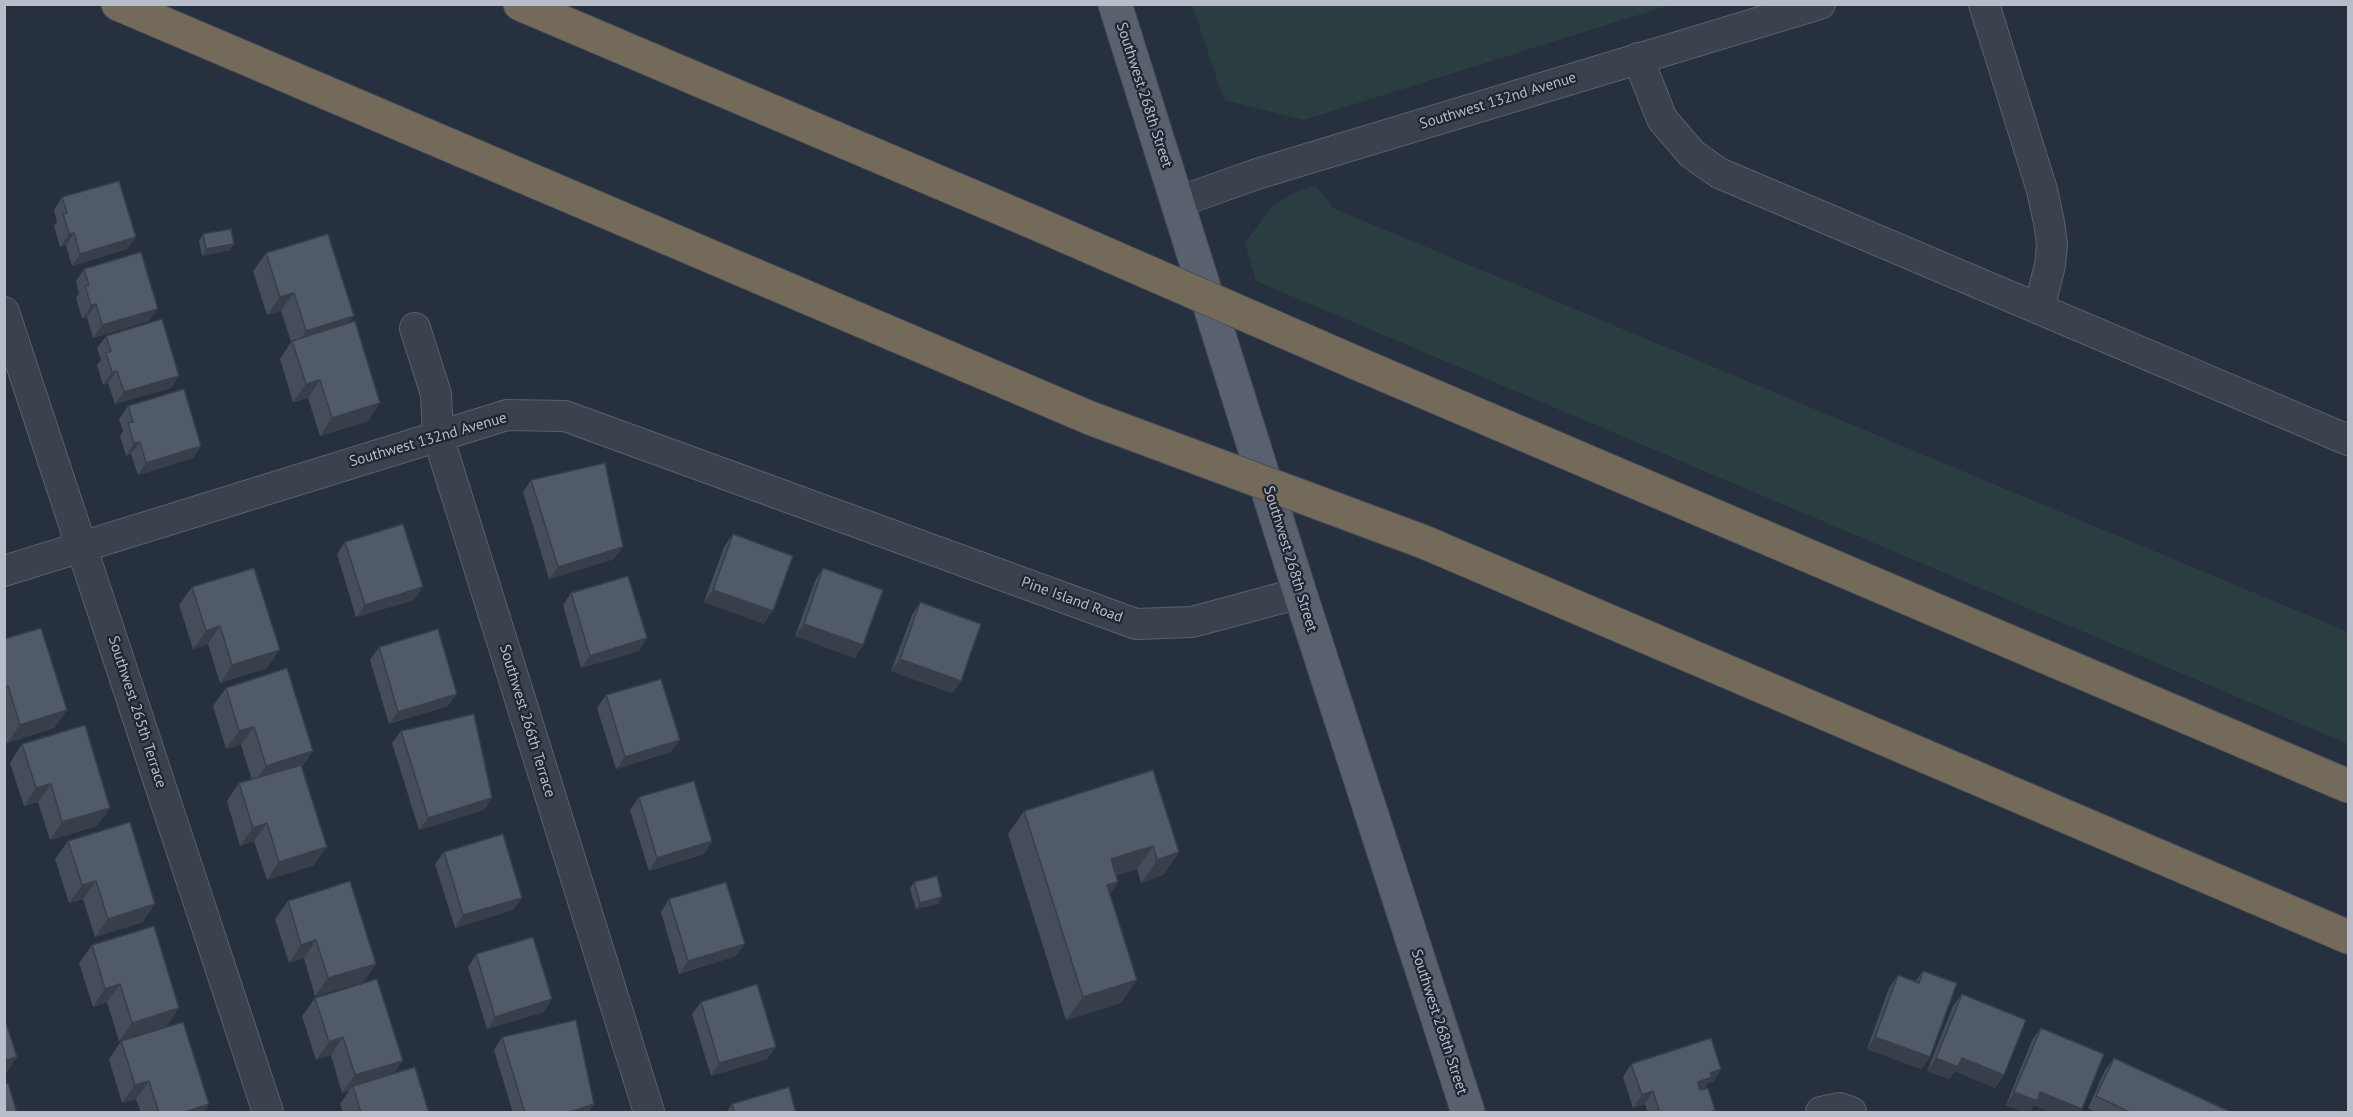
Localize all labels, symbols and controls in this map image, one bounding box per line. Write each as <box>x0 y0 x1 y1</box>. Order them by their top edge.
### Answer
street label: Southwest 268th Street <box>1112 20 1176 170</box>
street label: Southwest 132nd Avenue <box>1417 69 1579 133</box>
street label: Southwest 132nd Avenue <box>347 409 509 471</box>
street label: Southwest 268th Street <box>1259 484 1321 634</box>
street label: Pine Island Road <box>1019 573 1125 627</box>
street label: Southwest 265th Terrace <box>104 634 170 790</box>
street label: Southwest 266th Terrace <box>495 642 559 800</box>
street label: Southwest 268th Street <box>1407 947 1471 1097</box>

